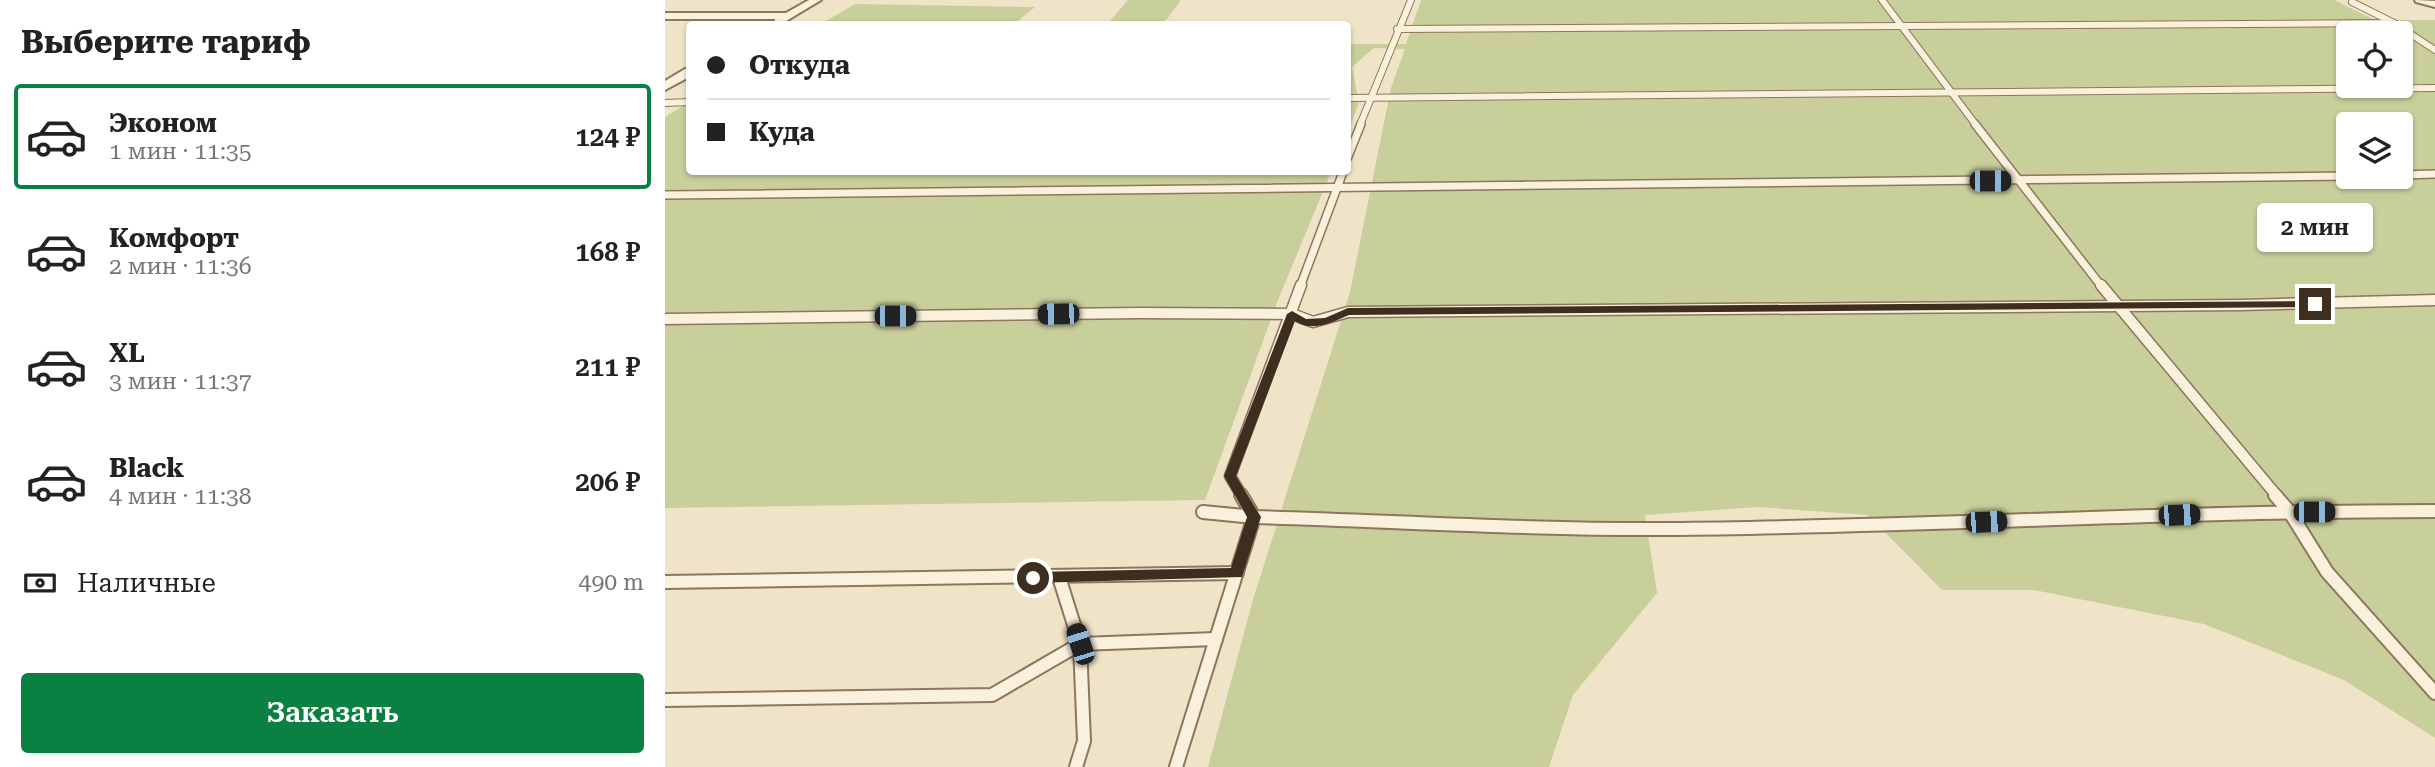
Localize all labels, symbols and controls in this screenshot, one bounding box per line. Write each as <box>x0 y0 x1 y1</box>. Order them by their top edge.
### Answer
map controls <box>2336 21 2413 189</box>
button: locate <box>2336 21 2413 98</box>
text: Выберите тариф <box>21 23 311 61</box>
text: Откуда <box>749 50 850 80</box>
icon: car <box>25 105 88 168</box>
text: Эконом <box>109 108 217 138</box>
button: layers <box>2336 112 2413 189</box>
text: Куда <box>749 117 815 147</box>
text: 124 ₽ <box>575 122 640 152</box>
text: 1 мин · 11:35 <box>109 138 252 165</box>
car <box>1970 171 2012 192</box>
callout: 2 мин <box>2257 202 2373 252</box>
text: 2 мин <box>2281 214 2349 241</box>
icon: car <box>25 220 88 283</box>
text: Комфорт <box>109 223 239 253</box>
text: 168 ₽ <box>575 237 640 267</box>
text: 2 мин · 11:36 <box>109 253 252 280</box>
route end <box>2299 288 2331 320</box>
car <box>1037 303 1080 325</box>
car <box>875 306 917 327</box>
icon: car <box>25 335 88 398</box>
text: XL <box>109 338 145 368</box>
text: 211 ₽ <box>575 352 640 382</box>
text: 3 мин · 11:37 <box>109 368 252 395</box>
icon: car <box>25 450 88 513</box>
text: Black <box>109 453 184 483</box>
text: 206 ₽ <box>575 467 640 497</box>
text: 4 мин · 11:38 <box>109 483 252 510</box>
car <box>2294 502 2336 523</box>
car <box>2158 504 2201 526</box>
car <box>1965 511 2008 533</box>
route start <box>1017 562 1049 594</box>
icon: cash <box>21 564 59 602</box>
text: Наличные <box>77 568 216 598</box>
text: 490 m <box>579 569 644 596</box>
car <box>1064 621 1097 667</box>
button: Заказать <box>21 673 644 753</box>

